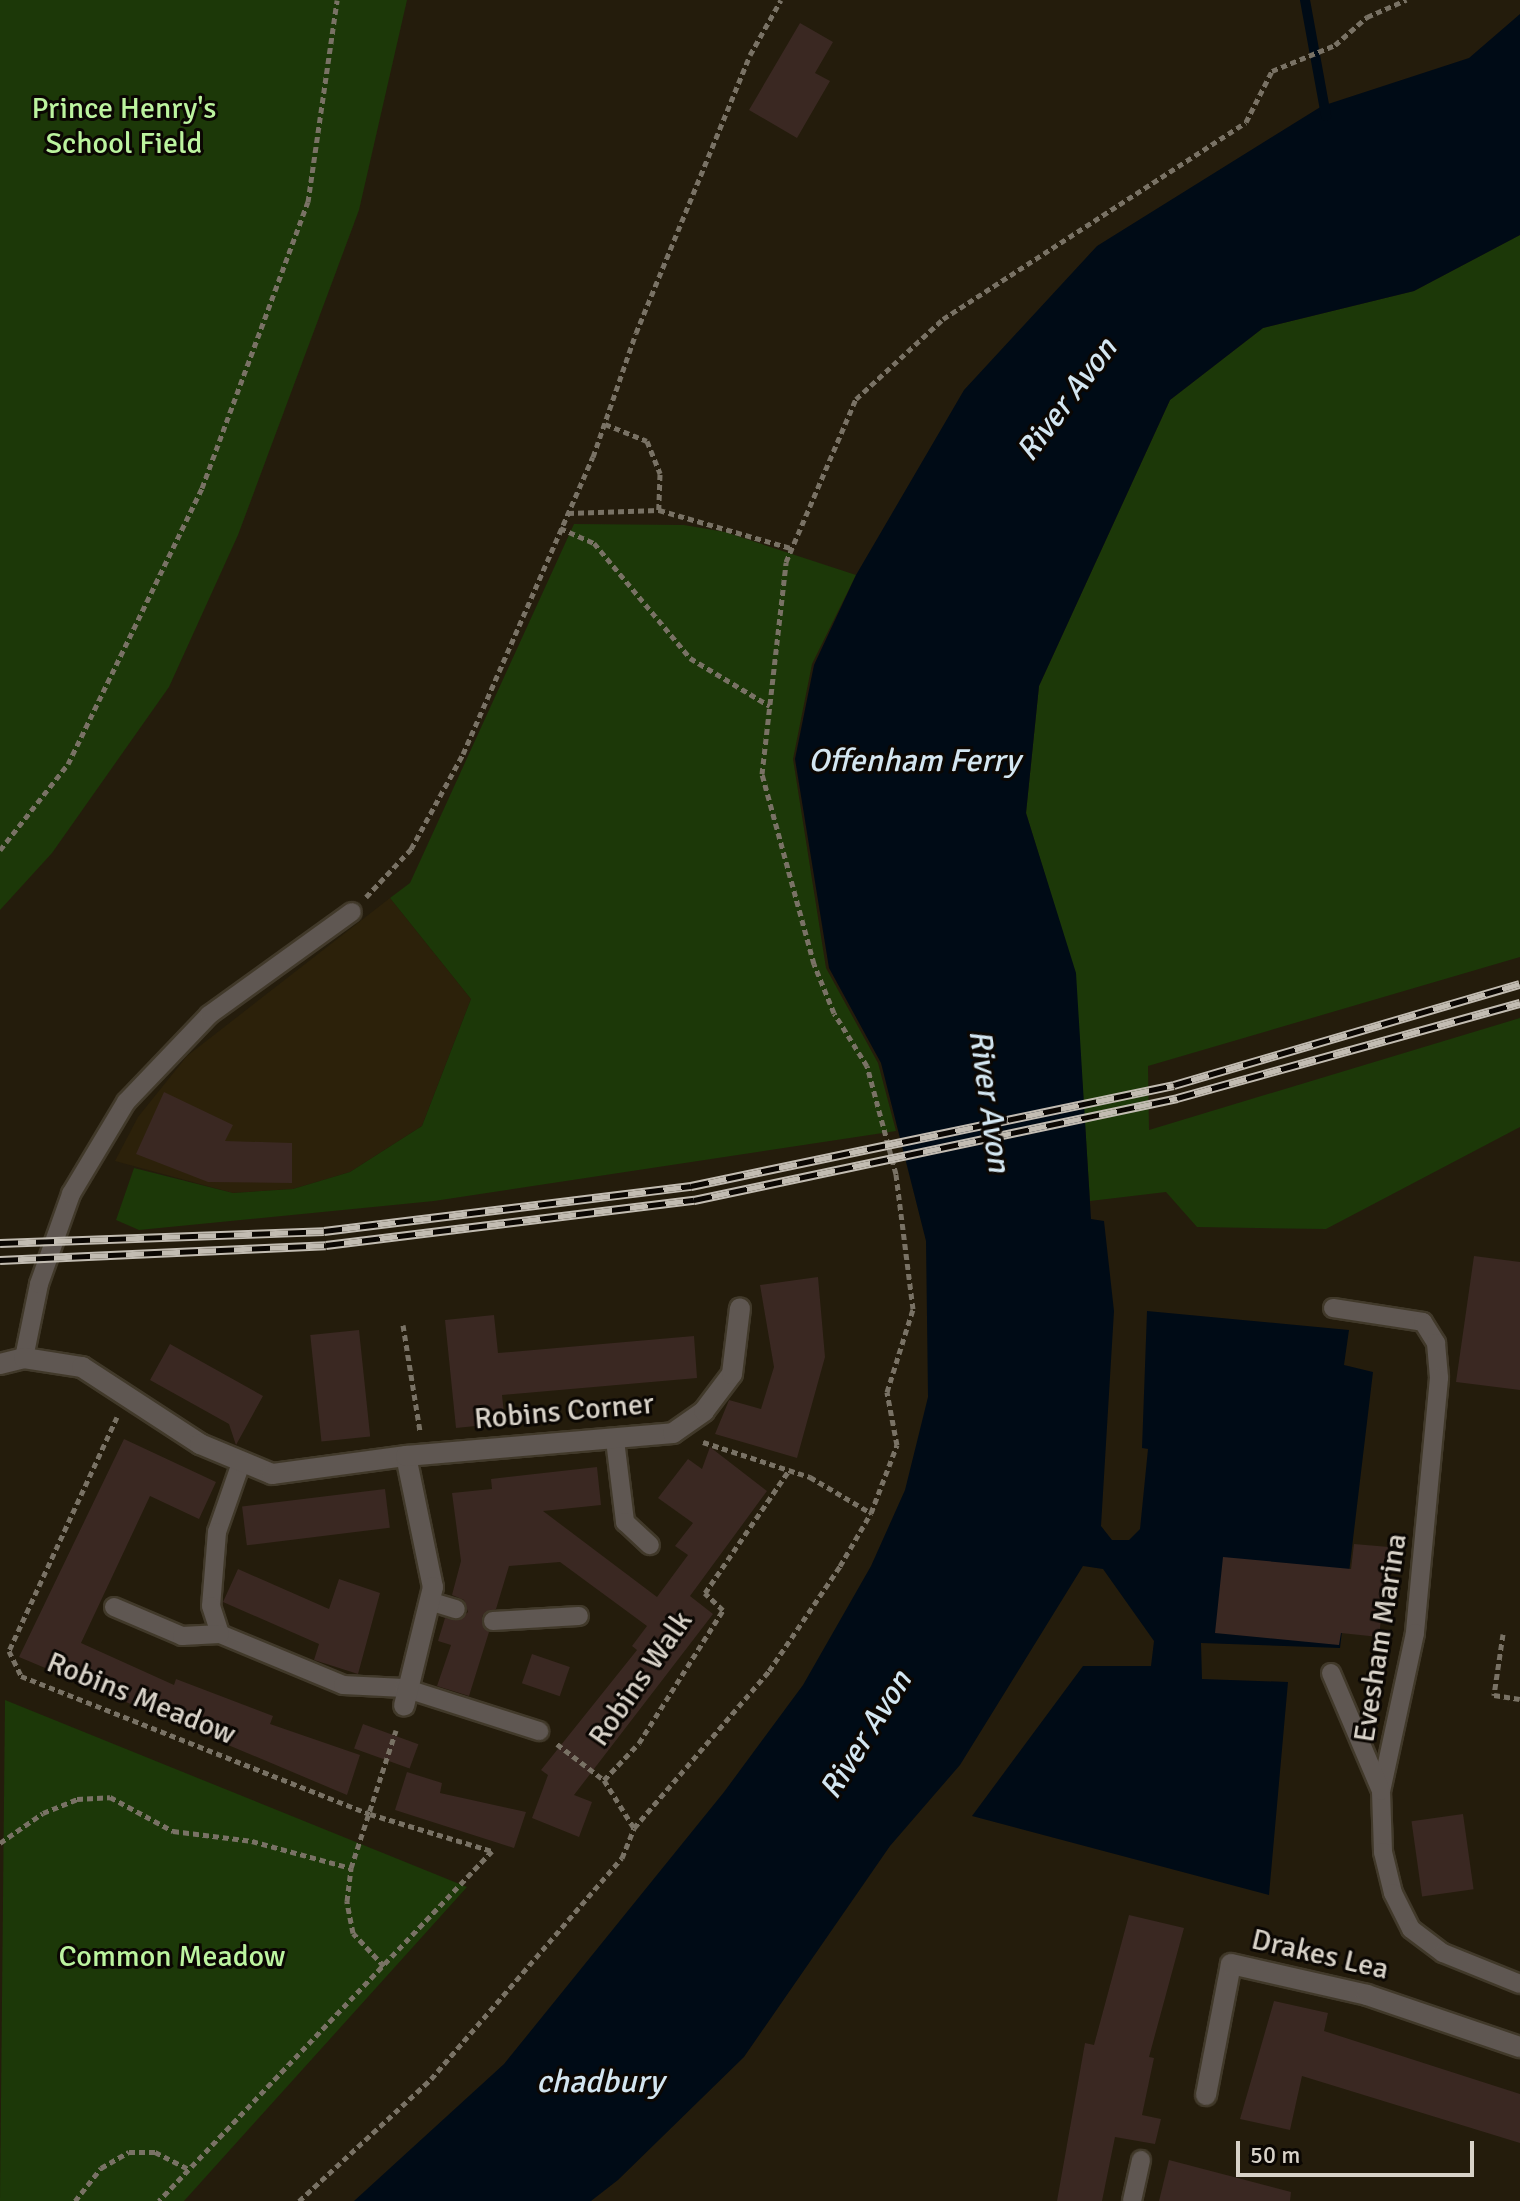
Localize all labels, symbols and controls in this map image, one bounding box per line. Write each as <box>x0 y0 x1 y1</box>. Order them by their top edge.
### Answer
park label: Prince Henry's School Field <box>32 91 216 162</box>
water label: River Avon <box>1008 331 1126 469</box>
water label: Offenham Ferry <box>808 742 1020 780</box>
water label: River Avon <box>960 1027 1018 1175</box>
street label: Robins Corner <box>473 1386 655 1438</box>
street label: Evesham Marina <box>1347 1531 1415 1745</box>
street label: Robins Walk <box>581 1604 701 1754</box>
street label: Robins Meadow <box>41 1645 241 1753</box>
water label: River Avon <box>812 1664 920 1806</box>
street label: Drakes Lea <box>1248 1922 1392 1988</box>
park label: Common Meadow <box>58 1939 286 1975</box>
water label: chadbury <box>536 2063 664 2101</box>
scale bar <box>1240 2125 1478 2175</box>
text: 50 m <box>1250 2140 1300 2170</box>

